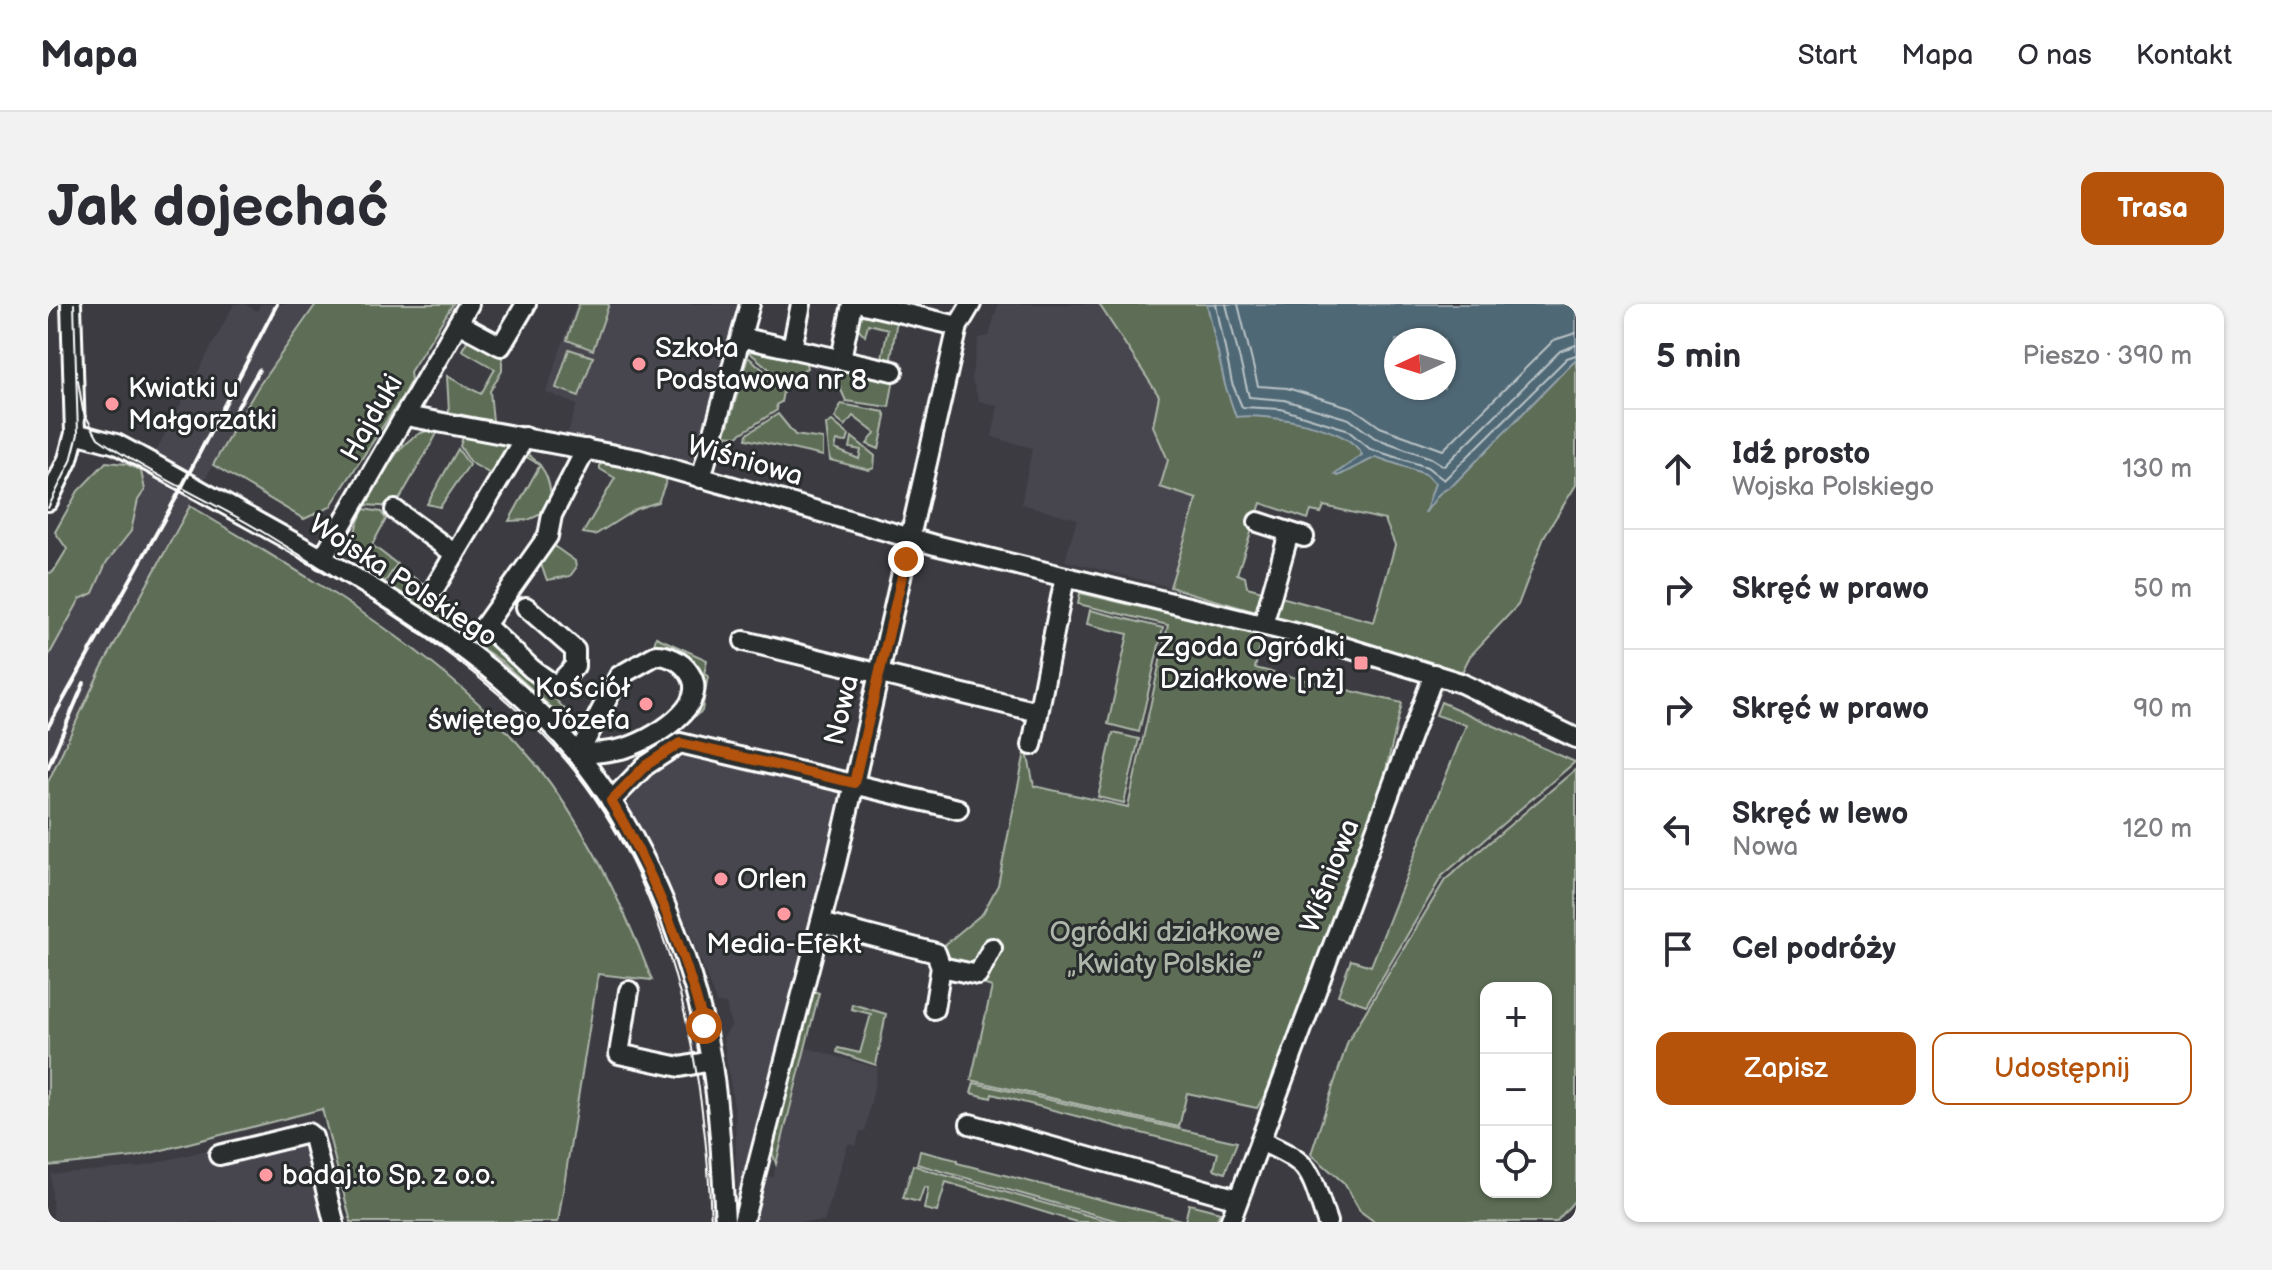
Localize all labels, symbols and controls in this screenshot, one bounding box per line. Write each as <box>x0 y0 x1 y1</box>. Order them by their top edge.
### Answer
text: Mapa <box>40 33 138 78</box>
text: Start <box>1798 39 1857 72</box>
text: Mapa <box>1901 39 1973 72</box>
text: O nas <box>2017 39 2092 72</box>
text: Kontakt <box>2136 39 2232 72</box>
button: Trasa <box>2081 172 2224 245</box>
text: Jak dojechać <box>48 175 388 242</box>
north arrow <box>1384 328 1456 400</box>
place label: Szkoła Podstawowa nr 8 <box>655 332 867 397</box>
text: 5 min <box>1656 336 1741 377</box>
text: Pieszo · 390 m <box>2023 341 2192 372</box>
marker: Szkoła Podstawowa nr 8 <box>630 355 648 373</box>
street label: Hajduki <box>334 369 410 467</box>
place label: Kwiatki u Małgorzatki <box>128 372 277 437</box>
marker: Kwiatki u Małgorzatki <box>103 395 121 413</box>
street label: Wiśniowa <box>683 429 807 493</box>
text: Idź prosto <box>1732 436 1870 472</box>
icon: ahead <box>1656 447 1700 491</box>
text: 130 m <box>2122 454 2192 485</box>
text: Wojska Polskiego <box>1732 472 1934 503</box>
street label: Wojska Polskiego <box>303 508 503 654</box>
route end <box>888 541 924 577</box>
icon: right <box>1656 567 1700 611</box>
text: Skręć w prawo <box>1732 571 1929 607</box>
text: 50 m <box>2133 574 2192 605</box>
place label: Zgoda Ogródki Działkowe [nż] <box>1156 631 1345 696</box>
marker: Zgoda Ogródki Działkowe [nż] <box>1352 654 1370 672</box>
place label: Kościół świętego Józefa <box>427 672 630 737</box>
street label: Nowa <box>818 672 866 748</box>
icon: right <box>1656 687 1700 731</box>
text: Skręć w prawo <box>1732 691 1929 727</box>
text: 90 m <box>2133 694 2192 725</box>
marker: Kościół świętego Józefa <box>637 695 655 713</box>
text: Skręć w lewo <box>1732 796 1908 832</box>
icon: left <box>1656 807 1700 851</box>
text: 120 m <box>2123 814 2192 845</box>
street label: Wiśniowa <box>1293 815 1367 937</box>
text: Nowa <box>1732 832 1798 863</box>
place label: Orlen <box>737 863 807 896</box>
marker: Orlen <box>712 870 730 888</box>
marker: Media-Efekt <box>775 905 793 923</box>
park label: Ogródki działkowe „Kwiaty Polskie” <box>1049 916 1281 981</box>
icon: arrive <box>1656 927 1700 971</box>
place label: Media-Efekt <box>706 928 862 961</box>
text: Cel podróży <box>1732 931 1896 967</box>
map controls <box>1480 982 1552 1198</box>
button: + <box>1480 982 1552 1054</box>
route start <box>686 1008 722 1044</box>
button: Zapisz <box>1656 1032 1916 1105</box>
button: Udostępnij <box>1932 1032 2192 1105</box>
button: − <box>1480 1054 1552 1126</box>
button: locate <box>1480 1126 1552 1198</box>
place label: badaj.to Sp. z o.o. <box>282 1159 495 1192</box>
marker: badaj.to Sp. z o.o. <box>257 1166 275 1184</box>

